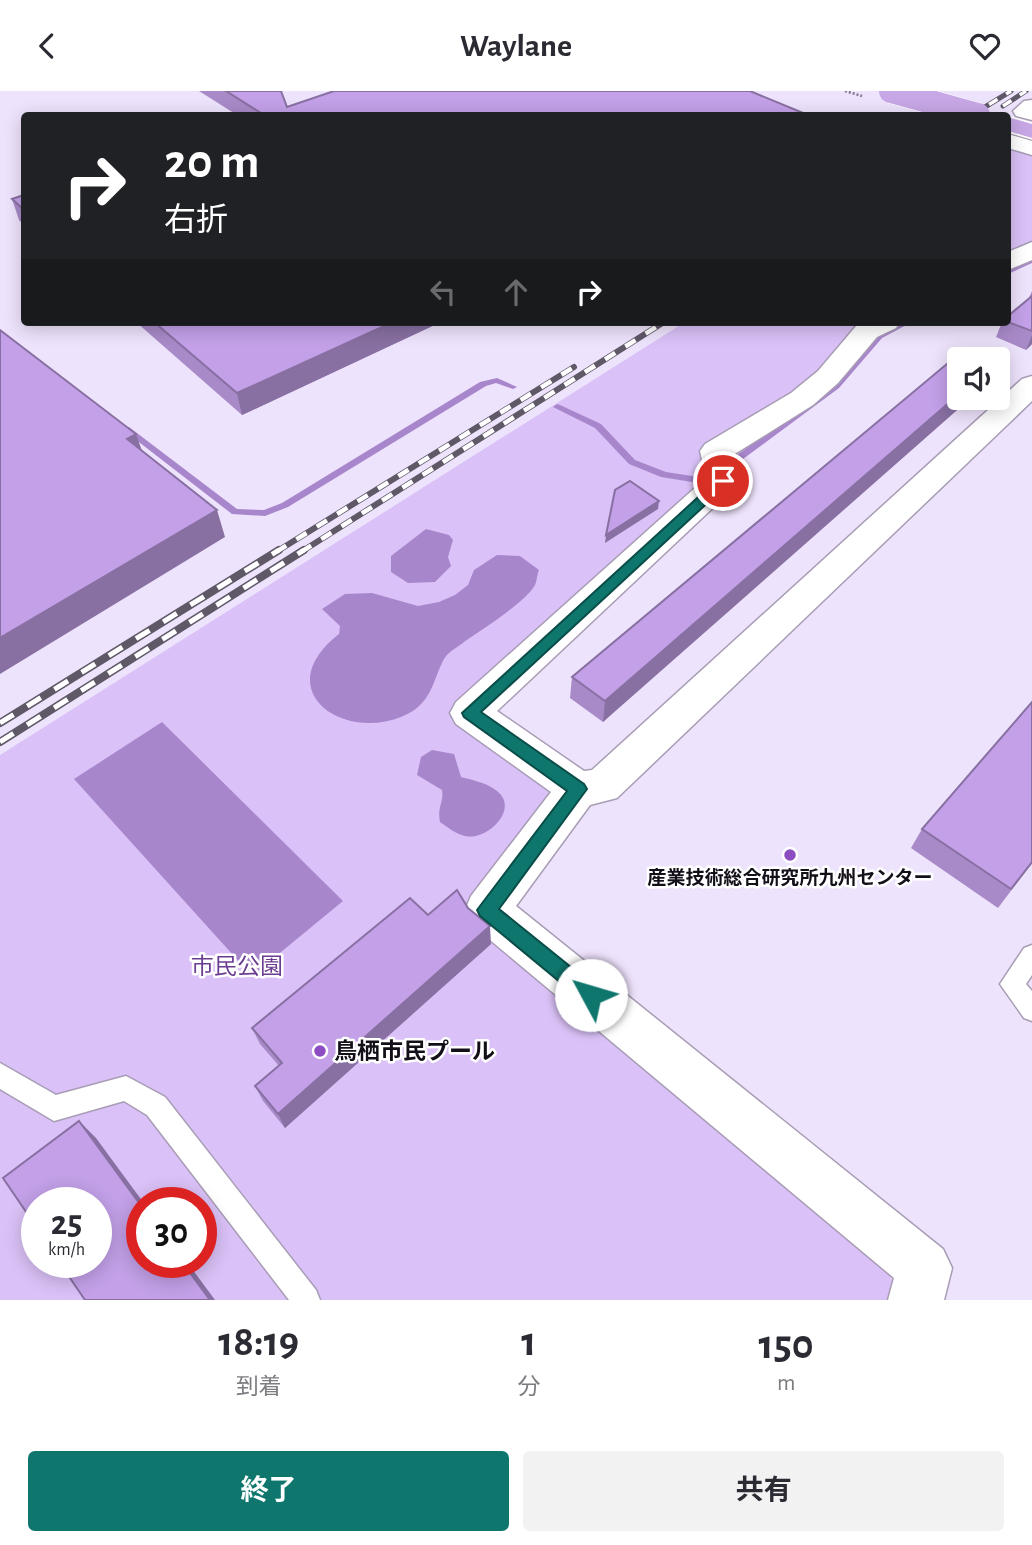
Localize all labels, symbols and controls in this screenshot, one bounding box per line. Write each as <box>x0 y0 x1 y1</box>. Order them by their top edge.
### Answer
icon: back <box>28 27 66 65</box>
icon: heart <box>966 27 1004 65</box>
text: Waylane <box>460 30 572 62</box>
text: 20 m <box>164 138 260 187</box>
icon: right <box>49 140 140 231</box>
text: 右折 <box>164 204 228 236</box>
icon: left <box>424 273 462 311</box>
icon: ahead <box>497 273 535 311</box>
icon: right <box>570 273 608 311</box>
map controls <box>947 347 1010 410</box>
button: sound <box>947 347 1010 410</box>
pin <box>693 451 753 511</box>
icon: arrive <box>704 462 742 500</box>
marker: 産業技術総合研究所九州センター <box>782 847 798 863</box>
place label: 産業技術総合研究所九州センター <box>647 867 933 888</box>
park label: 市民公園 <box>191 954 283 979</box>
position arrow <box>554 958 628 1032</box>
place label: 鳥栖市民プール <box>334 1039 495 1064</box>
marker: 鳥栖市民プール <box>312 1043 328 1059</box>
speed limit sign: 30 <box>126 1187 217 1278</box>
text: 25 <box>51 1206 82 1241</box>
text: km/h <box>48 1241 85 1259</box>
text: 18:19 <box>218 1321 299 1363</box>
text: 1 <box>521 1321 536 1363</box>
text: 150 <box>759 1324 814 1366</box>
text: m <box>777 1372 795 1395</box>
text: 到着 <box>236 1376 282 1399</box>
text: 分 <box>517 1376 540 1399</box>
button: 終了 <box>28 1451 509 1531</box>
button: 共有 <box>523 1451 1004 1531</box>

